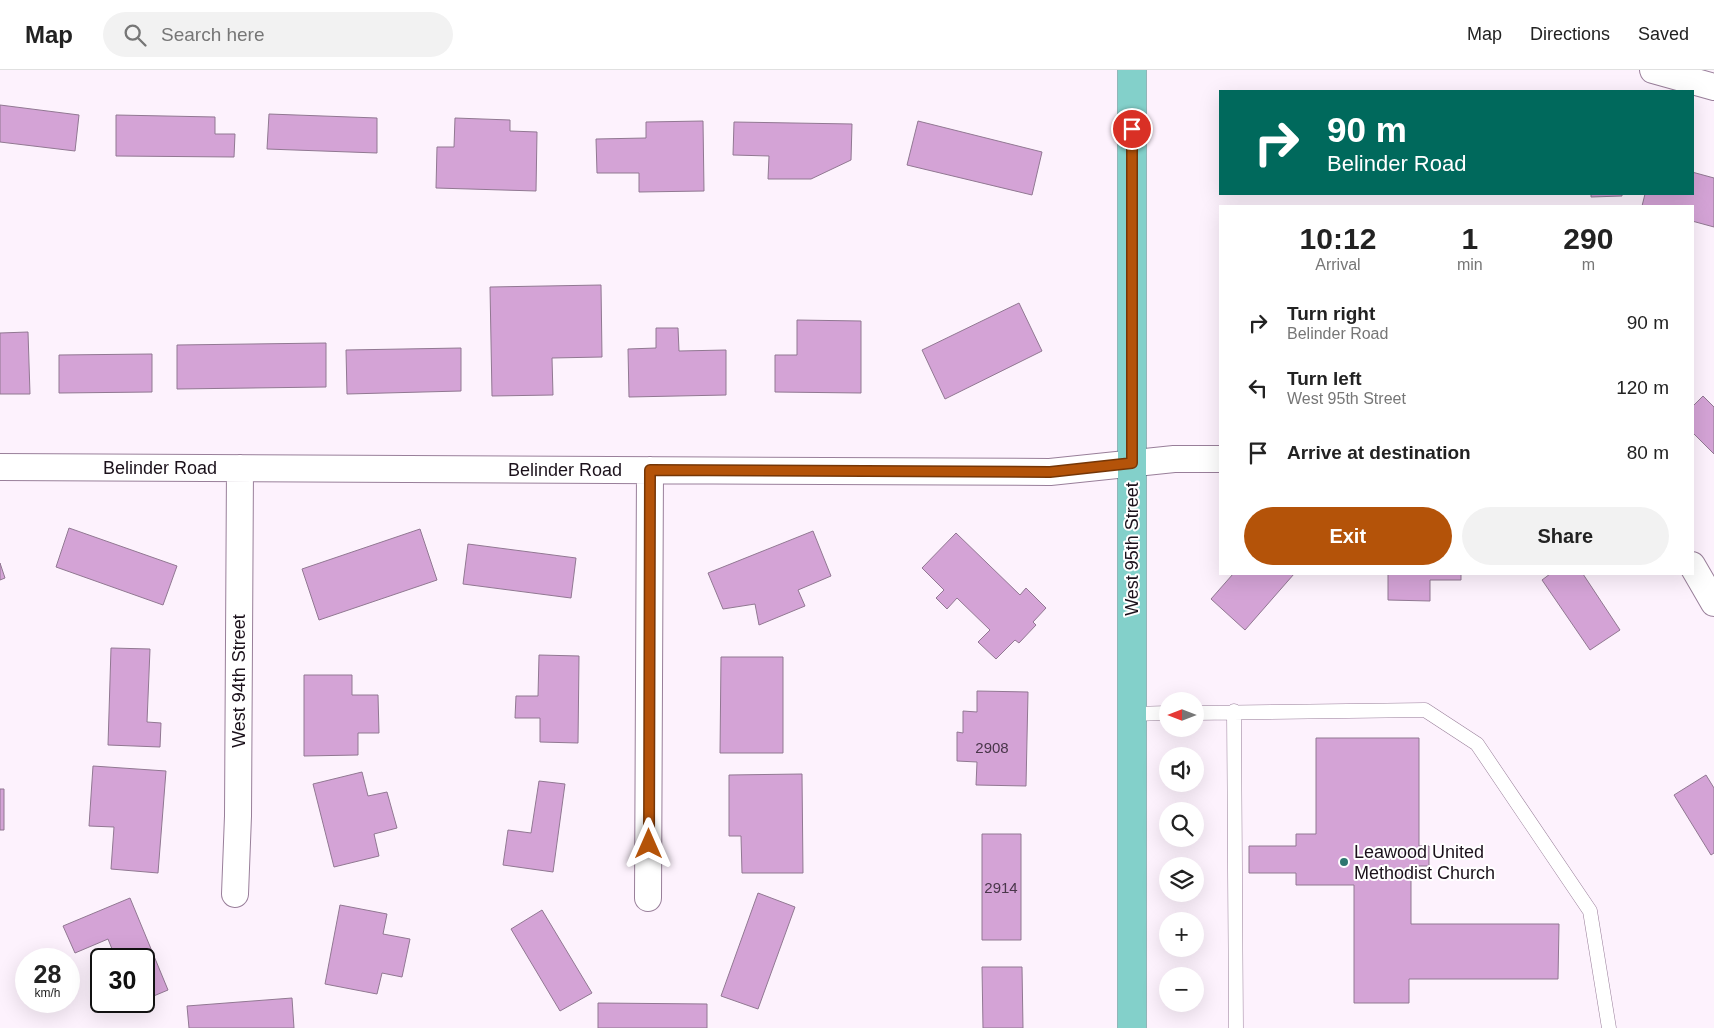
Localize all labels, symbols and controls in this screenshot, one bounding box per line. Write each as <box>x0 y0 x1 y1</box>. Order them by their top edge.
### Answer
search box <box>103 12 453 57</box>
text: Map <box>25 21 73 48</box>
icon: search <box>121 21 149 49</box>
text: Search here <box>161 24 265 45</box>
text: Map <box>1467 24 1502 44</box>
text: Directions <box>1530 24 1610 44</box>
text: Saved <box>1638 24 1689 44</box>
pin <box>1111 108 1153 150</box>
icon: right <box>1244 110 1309 175</box>
text: 90 m <box>1327 110 1407 149</box>
icon: arrive <box>1118 115 1146 143</box>
text: Belinder Road <box>1327 151 1466 176</box>
text: 10:12 <box>1300 222 1376 255</box>
text: 1 <box>1461 222 1478 255</box>
text: 290 <box>1563 222 1613 255</box>
text: Arrival <box>1315 256 1361 273</box>
text: min <box>1457 256 1483 273</box>
text: m <box>1582 256 1595 273</box>
text: Turn right <box>1287 303 1375 324</box>
icon: right <box>1244 309 1272 337</box>
text: 90 m <box>1627 312 1669 333</box>
text: Belinder Road <box>1287 325 1388 342</box>
text: Turn left <box>1287 368 1362 389</box>
icon: left <box>1244 374 1272 402</box>
text: 120 m <box>1616 377 1669 398</box>
text: West 95th Street <box>1287 390 1406 407</box>
icon: arrive <box>1244 439 1272 467</box>
text: Arrive at destination <box>1287 442 1471 463</box>
text: 80 m <box>1627 442 1669 463</box>
street label: Belinder Road <box>103 458 217 478</box>
street label: Belinder Road <box>508 460 622 480</box>
street label: West 95th Street <box>1122 482 1142 616</box>
button: Exit <box>1244 507 1452 565</box>
button: Share <box>1462 507 1669 565</box>
street label: West 94th Street <box>229 614 249 748</box>
north arrow <box>1159 692 1204 738</box>
map controls <box>1159 692 1204 1012</box>
house number: 2908 <box>975 739 1009 756</box>
button: sound <box>1159 747 1204 792</box>
button: search <box>1159 802 1204 847</box>
position arrow <box>622 817 674 869</box>
place label: Leawood United Methodist Church <box>1354 842 1495 883</box>
marker: Leawood United Methodist Church <box>1338 856 1350 868</box>
button: layers <box>1159 857 1204 902</box>
house number: 2914 <box>984 879 1018 896</box>
button: + <box>1159 912 1204 957</box>
speed limit sign: 30 <box>90 948 155 1013</box>
text: 28 <box>34 960 61 988</box>
button: − <box>1159 967 1204 1012</box>
text: km/h <box>34 986 61 1000</box>

